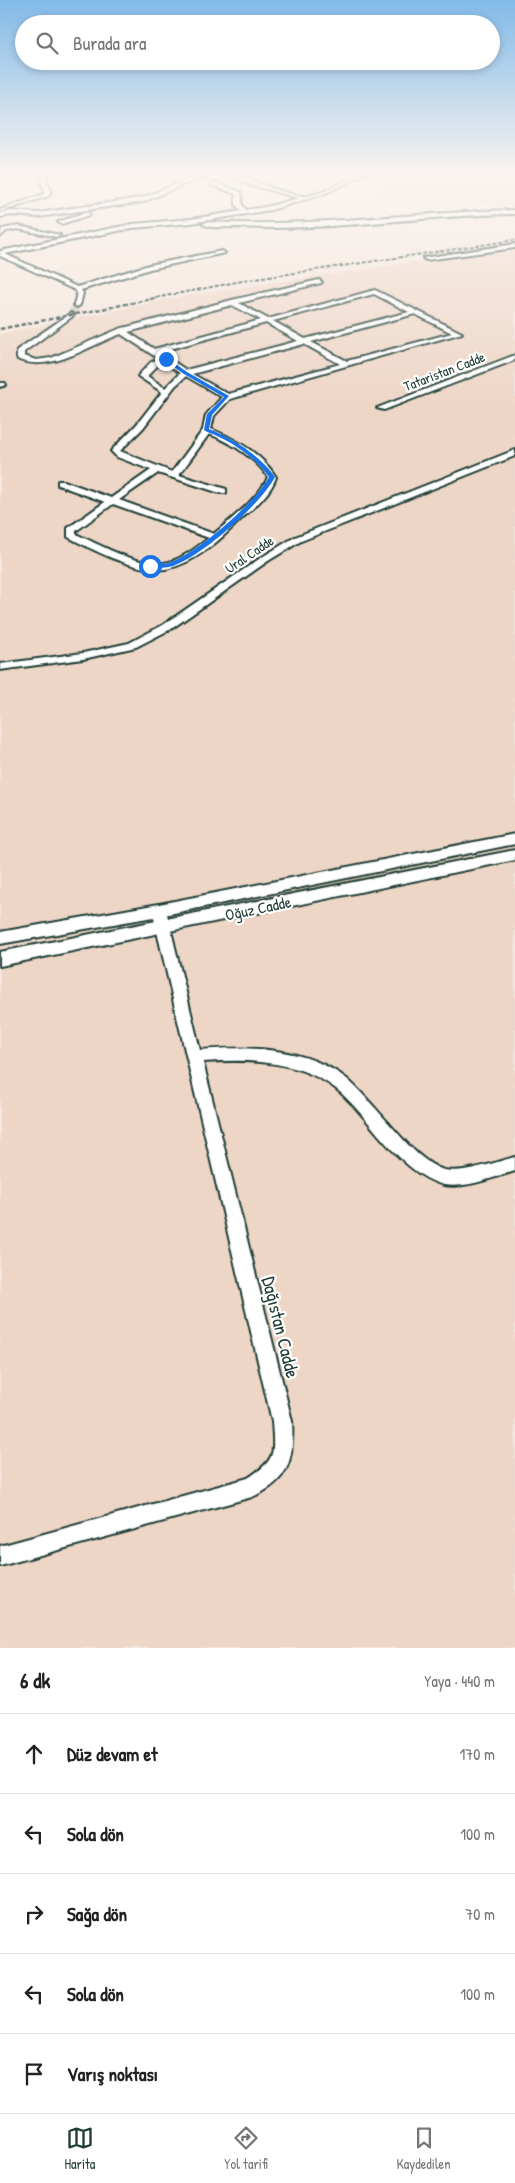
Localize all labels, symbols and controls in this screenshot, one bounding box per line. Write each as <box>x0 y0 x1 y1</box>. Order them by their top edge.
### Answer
search box <box>15 15 500 70</box>
icon: search <box>33 29 61 57</box>
text: Burada ara <box>73 30 146 56</box>
street label: Tataristan Cadde <box>401 347 488 395</box>
route end <box>155 348 178 371</box>
street label: Ural Cadde <box>221 530 278 577</box>
route start <box>139 555 162 578</box>
street label: Oğuz Cadde <box>223 890 294 926</box>
street label: Dağıstan Cadde <box>256 1274 306 1381</box>
text: 6 dk <box>20 1666 50 1695</box>
text: Yaya · 440 m <box>424 1670 495 1692</box>
icon: ahead <box>20 1740 48 1768</box>
text: Düz devam et <box>67 1741 158 1767</box>
text: 170 m <box>460 1743 495 1765</box>
icon: left <box>20 1820 48 1848</box>
text: Sola dön <box>67 1821 124 1847</box>
text: 100 m <box>460 1823 495 1845</box>
icon: right <box>20 1900 48 1928</box>
text: Sağa dön <box>67 1901 127 1927</box>
text: 70 m <box>465 1903 495 1925</box>
icon: left <box>20 1980 48 2008</box>
text: Sola dön <box>67 1981 124 2007</box>
text: 100 m <box>460 1983 495 2005</box>
icon: arrive <box>20 2060 48 2088</box>
text: Varış noktası <box>67 2061 158 2087</box>
tab: Harita <box>64 2124 95 2173</box>
tab: Yol tarifi <box>224 2124 268 2173</box>
tab: Kaydedilen <box>397 2124 451 2173</box>

